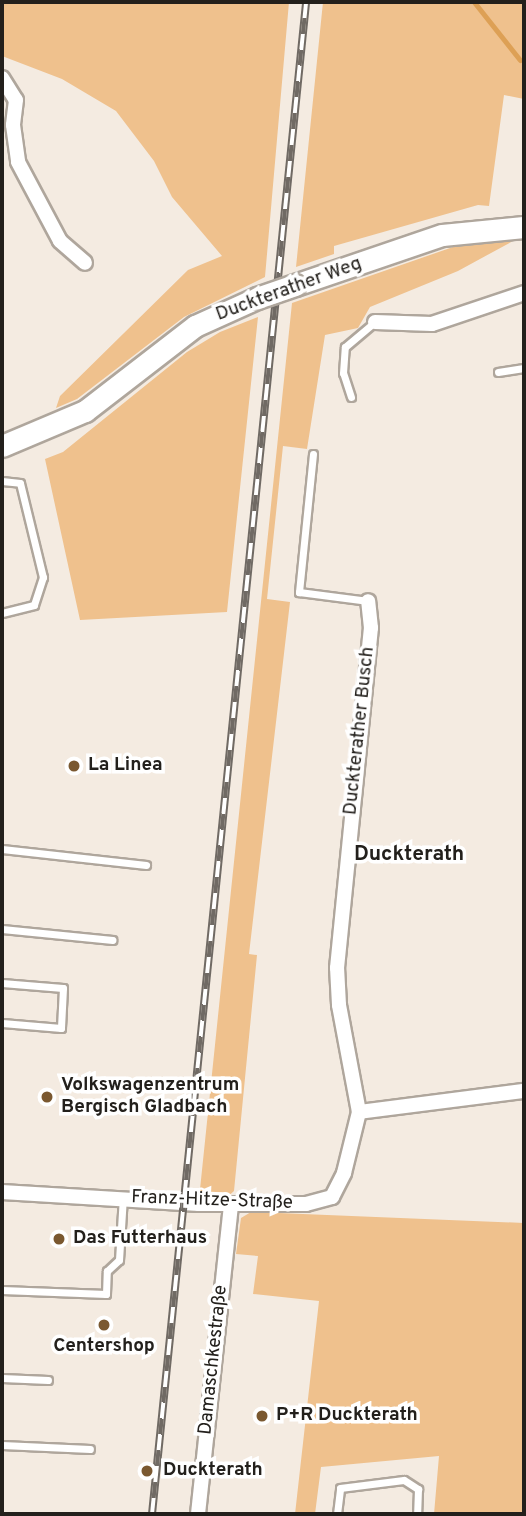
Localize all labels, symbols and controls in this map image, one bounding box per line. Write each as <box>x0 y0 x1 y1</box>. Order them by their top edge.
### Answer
street label: Duckterather Weg <box>213 253 365 327</box>
street label: Duckterather Busch <box>340 646 380 816</box>
place label: La Linea <box>88 755 163 777</box>
marker: La Linea <box>66 758 82 774</box>
district label: Duckterath <box>354 842 464 868</box>
place label: Volkswagenzentrum Bergisch Gladbach <box>61 1075 239 1119</box>
marker: Volkswagenzentrum Bergisch Gladbach <box>39 1089 55 1105</box>
street label: Franz-Hitze-Straße <box>131 1187 293 1215</box>
place label: Das Futterhaus <box>73 1228 207 1250</box>
marker: Das Futterhaus <box>51 1231 67 1247</box>
street label: Damaschkestraße <box>195 1284 233 1436</box>
marker: Centershop <box>96 1317 112 1333</box>
place label: Centershop <box>53 1336 155 1358</box>
place label: P+R Duckterath <box>276 1405 418 1427</box>
marker: P+R Duckterath <box>254 1408 270 1424</box>
place label: Duckterath <box>163 1460 263 1482</box>
marker: Duckterath <box>137 1461 157 1481</box>

